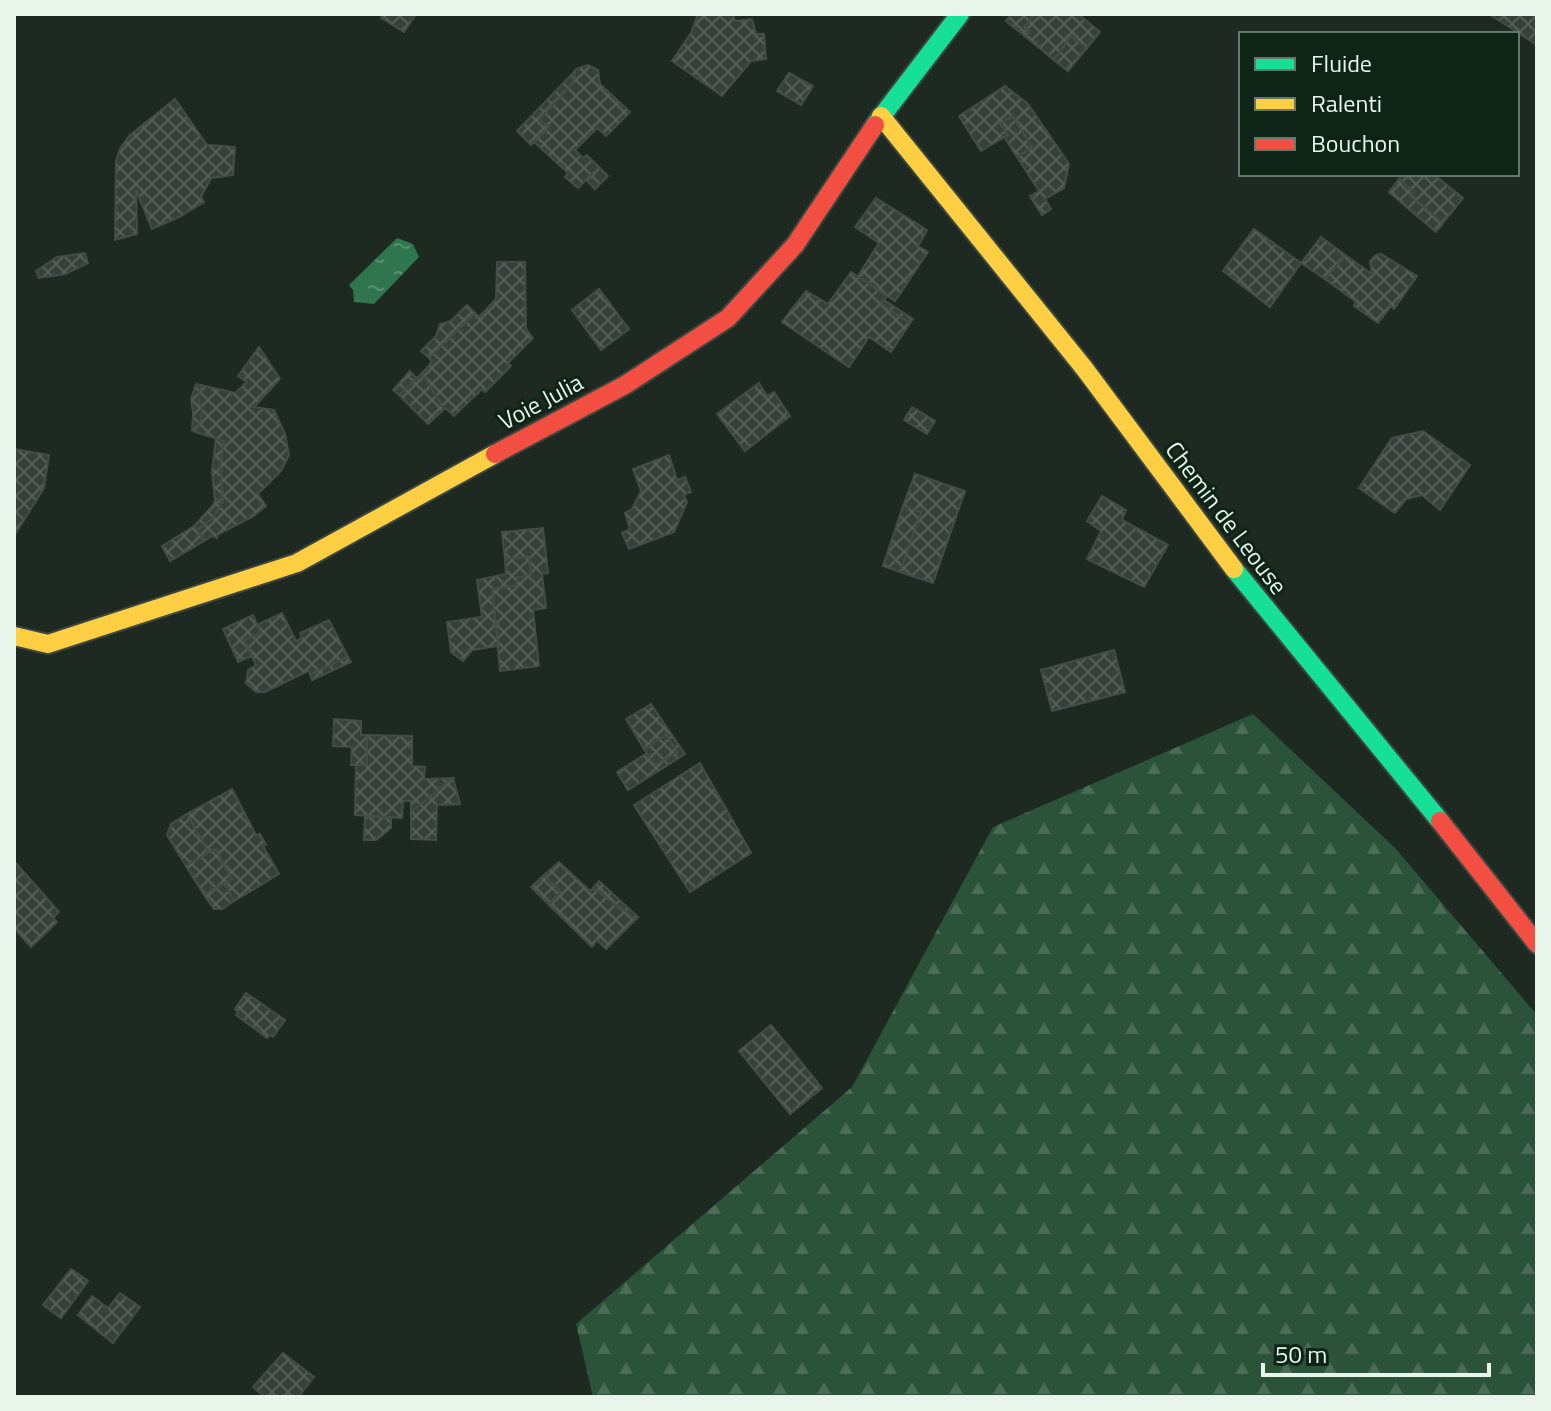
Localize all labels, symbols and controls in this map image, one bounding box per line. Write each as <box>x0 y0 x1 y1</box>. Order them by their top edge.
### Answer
legend <box>1239 32 1519 176</box>
text: Fluide <box>1311 45 1372 81</box>
text: Ralenti <box>1311 85 1382 121</box>
text: Bouchon <box>1311 125 1400 161</box>
street label: Voie Julia <box>492 364 589 438</box>
street label: Chemin de Leouse <box>1157 433 1296 602</box>
scale bar <box>1263 1327 1489 1377</box>
text: 50 m <box>1275 1336 1327 1372</box>

